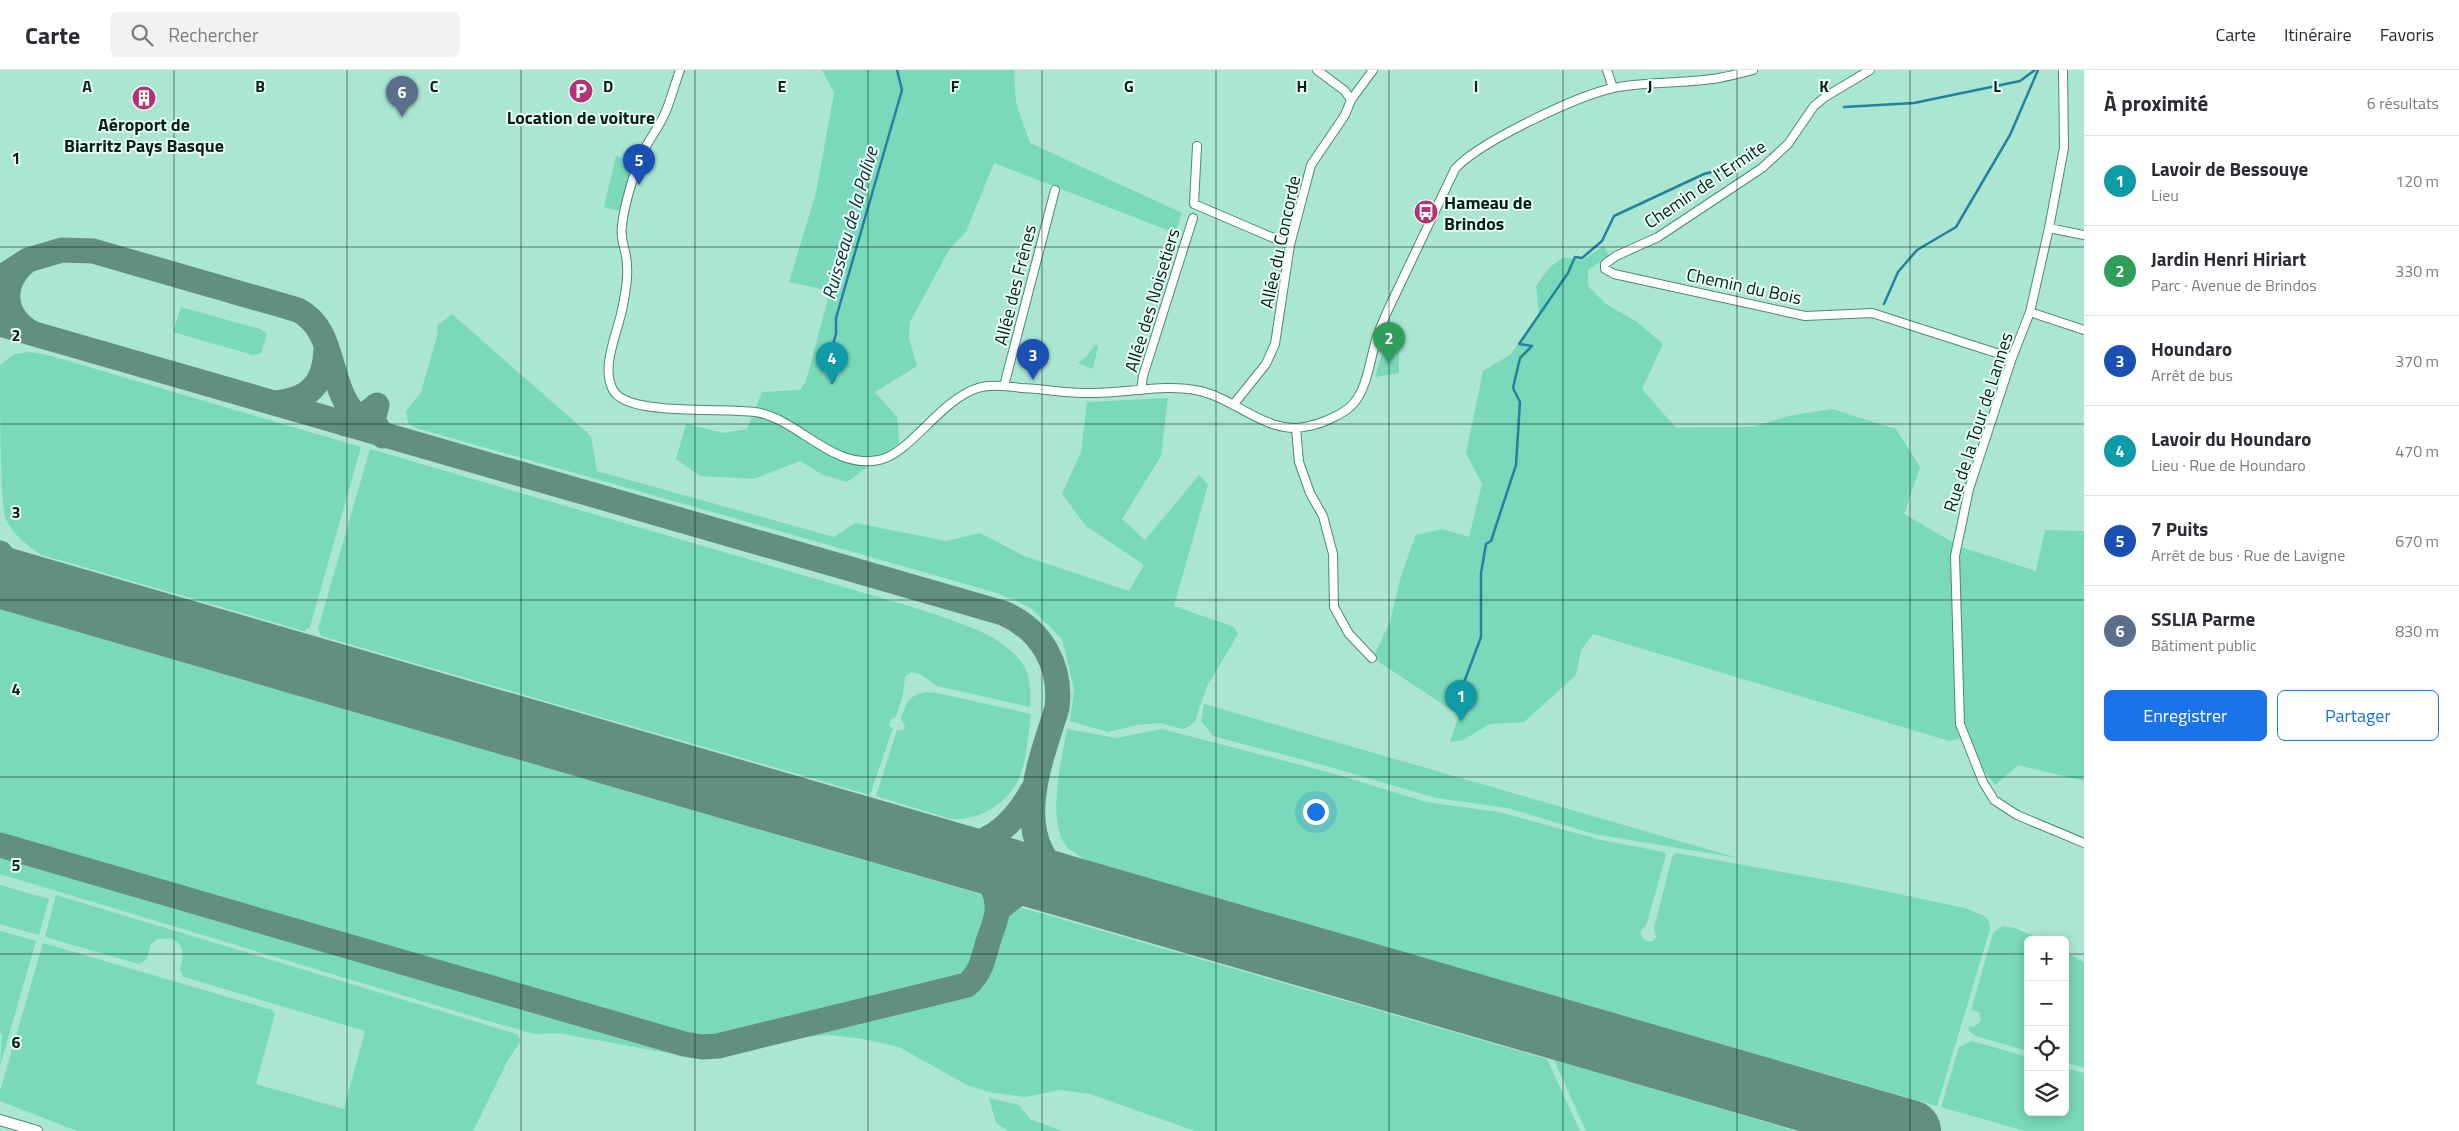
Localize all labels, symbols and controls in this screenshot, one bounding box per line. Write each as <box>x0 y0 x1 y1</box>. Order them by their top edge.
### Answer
search box <box>110 12 460 57</box>
text: Carte <box>25 17 80 53</box>
text: Rechercher <box>168 20 258 49</box>
icon: search <box>128 21 156 49</box>
text: Carte <box>2215 21 2256 48</box>
text: Itinéraire <box>2284 21 2352 48</box>
text: Favoris <box>2380 21 2434 48</box>
text: A <box>82 74 92 98</box>
text: B <box>255 74 265 98</box>
text: C <box>430 74 439 98</box>
text: D <box>603 74 613 98</box>
text: E <box>778 74 787 98</box>
text: F <box>951 74 960 98</box>
text: G <box>1124 74 1134 98</box>
text: H <box>1297 74 1307 98</box>
text: I <box>1474 74 1478 98</box>
text: J <box>1648 74 1652 98</box>
text: K <box>1819 74 1829 98</box>
text: L <box>1993 74 2001 98</box>
pin: 6 <box>386 76 418 117</box>
parking icon: Location de voiture <box>568 78 594 104</box>
building icon: Aéroport de Biarritz Pays Basque <box>131 85 157 111</box>
text: À proximité <box>2104 87 2208 119</box>
text: 6 résultats <box>2367 91 2439 115</box>
place label: Location de voiture <box>507 104 655 131</box>
place label: Aéroport de Biarritz Pays Basque <box>64 111 224 159</box>
street label: Chemin de l'Ermite <box>1638 133 1772 235</box>
water label: Ruisseau de la Palive <box>813 142 885 303</box>
pin: 5 <box>623 144 655 185</box>
text: 1 <box>12 146 20 170</box>
text: Lavoir de Bessouye <box>2151 154 2308 183</box>
text: 1 <box>2116 169 2124 193</box>
text: 120 m <box>2395 169 2439 193</box>
street label: Allée du Concorde <box>1253 173 1307 311</box>
text: Lieu <box>2151 183 2179 207</box>
place label: Hameau de Brindos <box>1444 189 1532 237</box>
bus stop icon: Hameau de Brindos <box>1413 199 1439 225</box>
street label: Allée des Frênes <box>987 222 1043 348</box>
street label: Allée des Noisetiers <box>1117 225 1187 375</box>
text: Jardin Henri Hiriart <box>2151 244 2306 273</box>
text: 2 <box>2116 259 2124 283</box>
text: 330 m <box>2395 259 2439 283</box>
street label: Chemin du Bois <box>1684 261 1804 311</box>
text: Parc · Avenue de Brindos <box>2151 273 2317 297</box>
pin: 2 <box>1373 322 1405 363</box>
text: 2 <box>12 323 20 347</box>
street label: Rue de la Tour de Lannes <box>1936 329 2020 515</box>
text: Houndaro <box>2151 334 2232 363</box>
pin: 3 <box>1017 339 1049 380</box>
pin: 4 <box>816 342 848 383</box>
text: 3 <box>2116 349 2124 373</box>
text: 370 m <box>2395 349 2439 373</box>
text: Arrêt de bus <box>2151 363 2233 387</box>
text: Lavoir du Houndaro <box>2151 424 2311 453</box>
text: 4 <box>2116 439 2124 463</box>
text: 470 m <box>2395 439 2439 463</box>
text: Lieu · Rue de Houndaro <box>2151 453 2306 477</box>
text: 3 <box>12 500 20 524</box>
text: 7 Puits <box>2151 514 2208 543</box>
text: 5 <box>2116 529 2124 553</box>
text: 670 m <box>2395 529 2439 553</box>
text: Arrêt de bus · Rue de Lavigne <box>2151 543 2345 567</box>
text: SSLIA Parme <box>2151 604 2255 633</box>
text: 6 <box>2116 619 2124 643</box>
text: 830 m <box>2395 619 2439 643</box>
text: Bâtiment public <box>2151 633 2257 657</box>
text: 4 <box>12 677 21 701</box>
pin: 1 <box>1445 680 1477 721</box>
button: Enregistrer <box>2104 690 2267 741</box>
button: Partager <box>2277 690 2439 741</box>
your location <box>1303 799 1329 825</box>
text: 5 <box>12 853 21 877</box>
map controls <box>2024 936 2069 1116</box>
button: + <box>2024 936 2069 981</box>
button: − <box>2024 981 2069 1026</box>
button: locate <box>2024 1026 2069 1071</box>
text: 6 <box>12 1030 21 1054</box>
button: layers <box>2024 1071 2069 1116</box>

